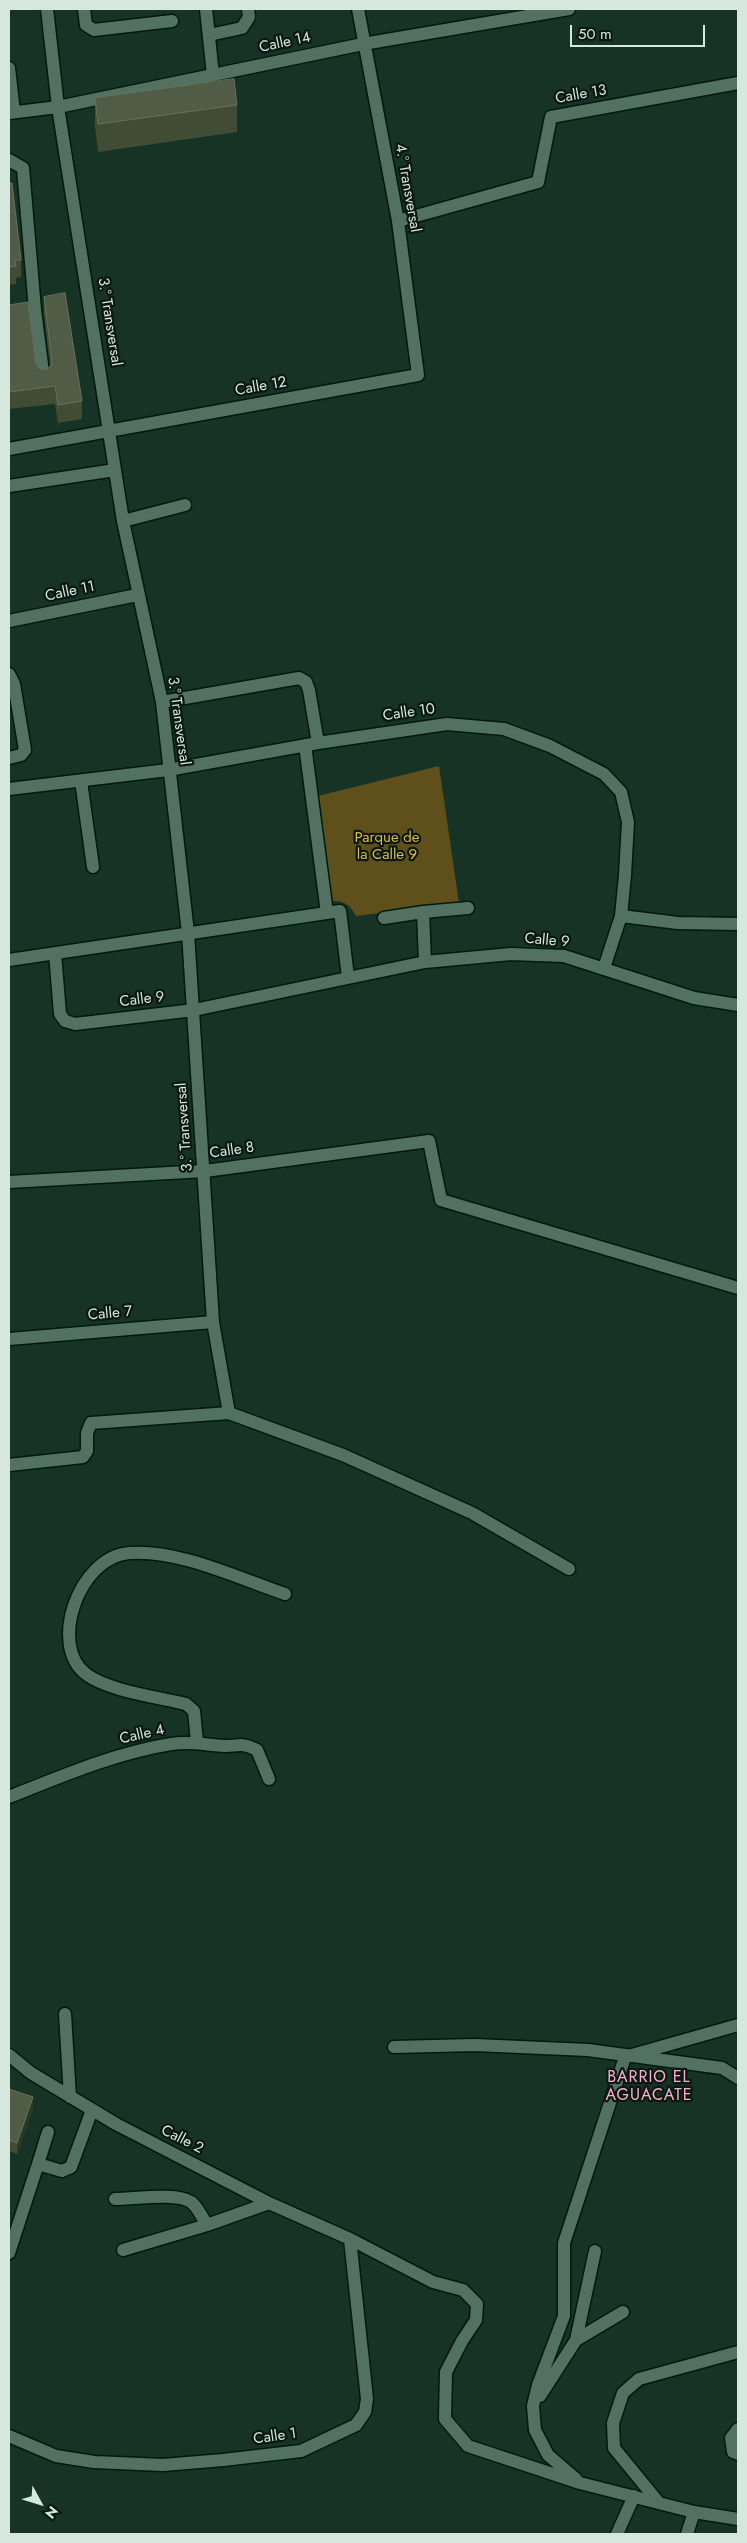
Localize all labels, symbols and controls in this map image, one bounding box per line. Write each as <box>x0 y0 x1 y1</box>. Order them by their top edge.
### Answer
scale bar <box>572 15 707 47</box>
text: 50 m <box>578 23 612 45</box>
street label: Calle 14 <box>258 29 312 57</box>
street label: Calle 13 <box>554 82 608 108</box>
street label: 4.° Transversal <box>390 142 424 234</box>
street label: 3.° Transversal <box>93 277 125 367</box>
street label: Calle 12 <box>234 374 288 400</box>
street label: Calle 11 <box>44 578 96 606</box>
street label: 3.° Transversal <box>163 676 193 766</box>
street label: Calle 10 <box>382 700 436 726</box>
park label: Parque de la Calle 9 <box>355 829 419 864</box>
street label: Calle 9 <box>524 930 570 952</box>
street label: Calle 9 <box>118 988 166 1012</box>
street label: 3.° Transversal <box>173 1082 197 1172</box>
street label: Calle 8 <box>209 1139 255 1163</box>
street label: Calle 7 <box>87 1303 133 1325</box>
street label: Calle 4 <box>118 1721 166 1749</box>
district label: BARRIO EL AGUACATE <box>605 2068 693 2106</box>
street label: Calle 2 <box>158 2122 206 2158</box>
street label: Calle 1 <box>252 2425 298 2449</box>
north arrow <box>15 2478 65 2528</box>
text: N <box>40 2502 63 2523</box>

